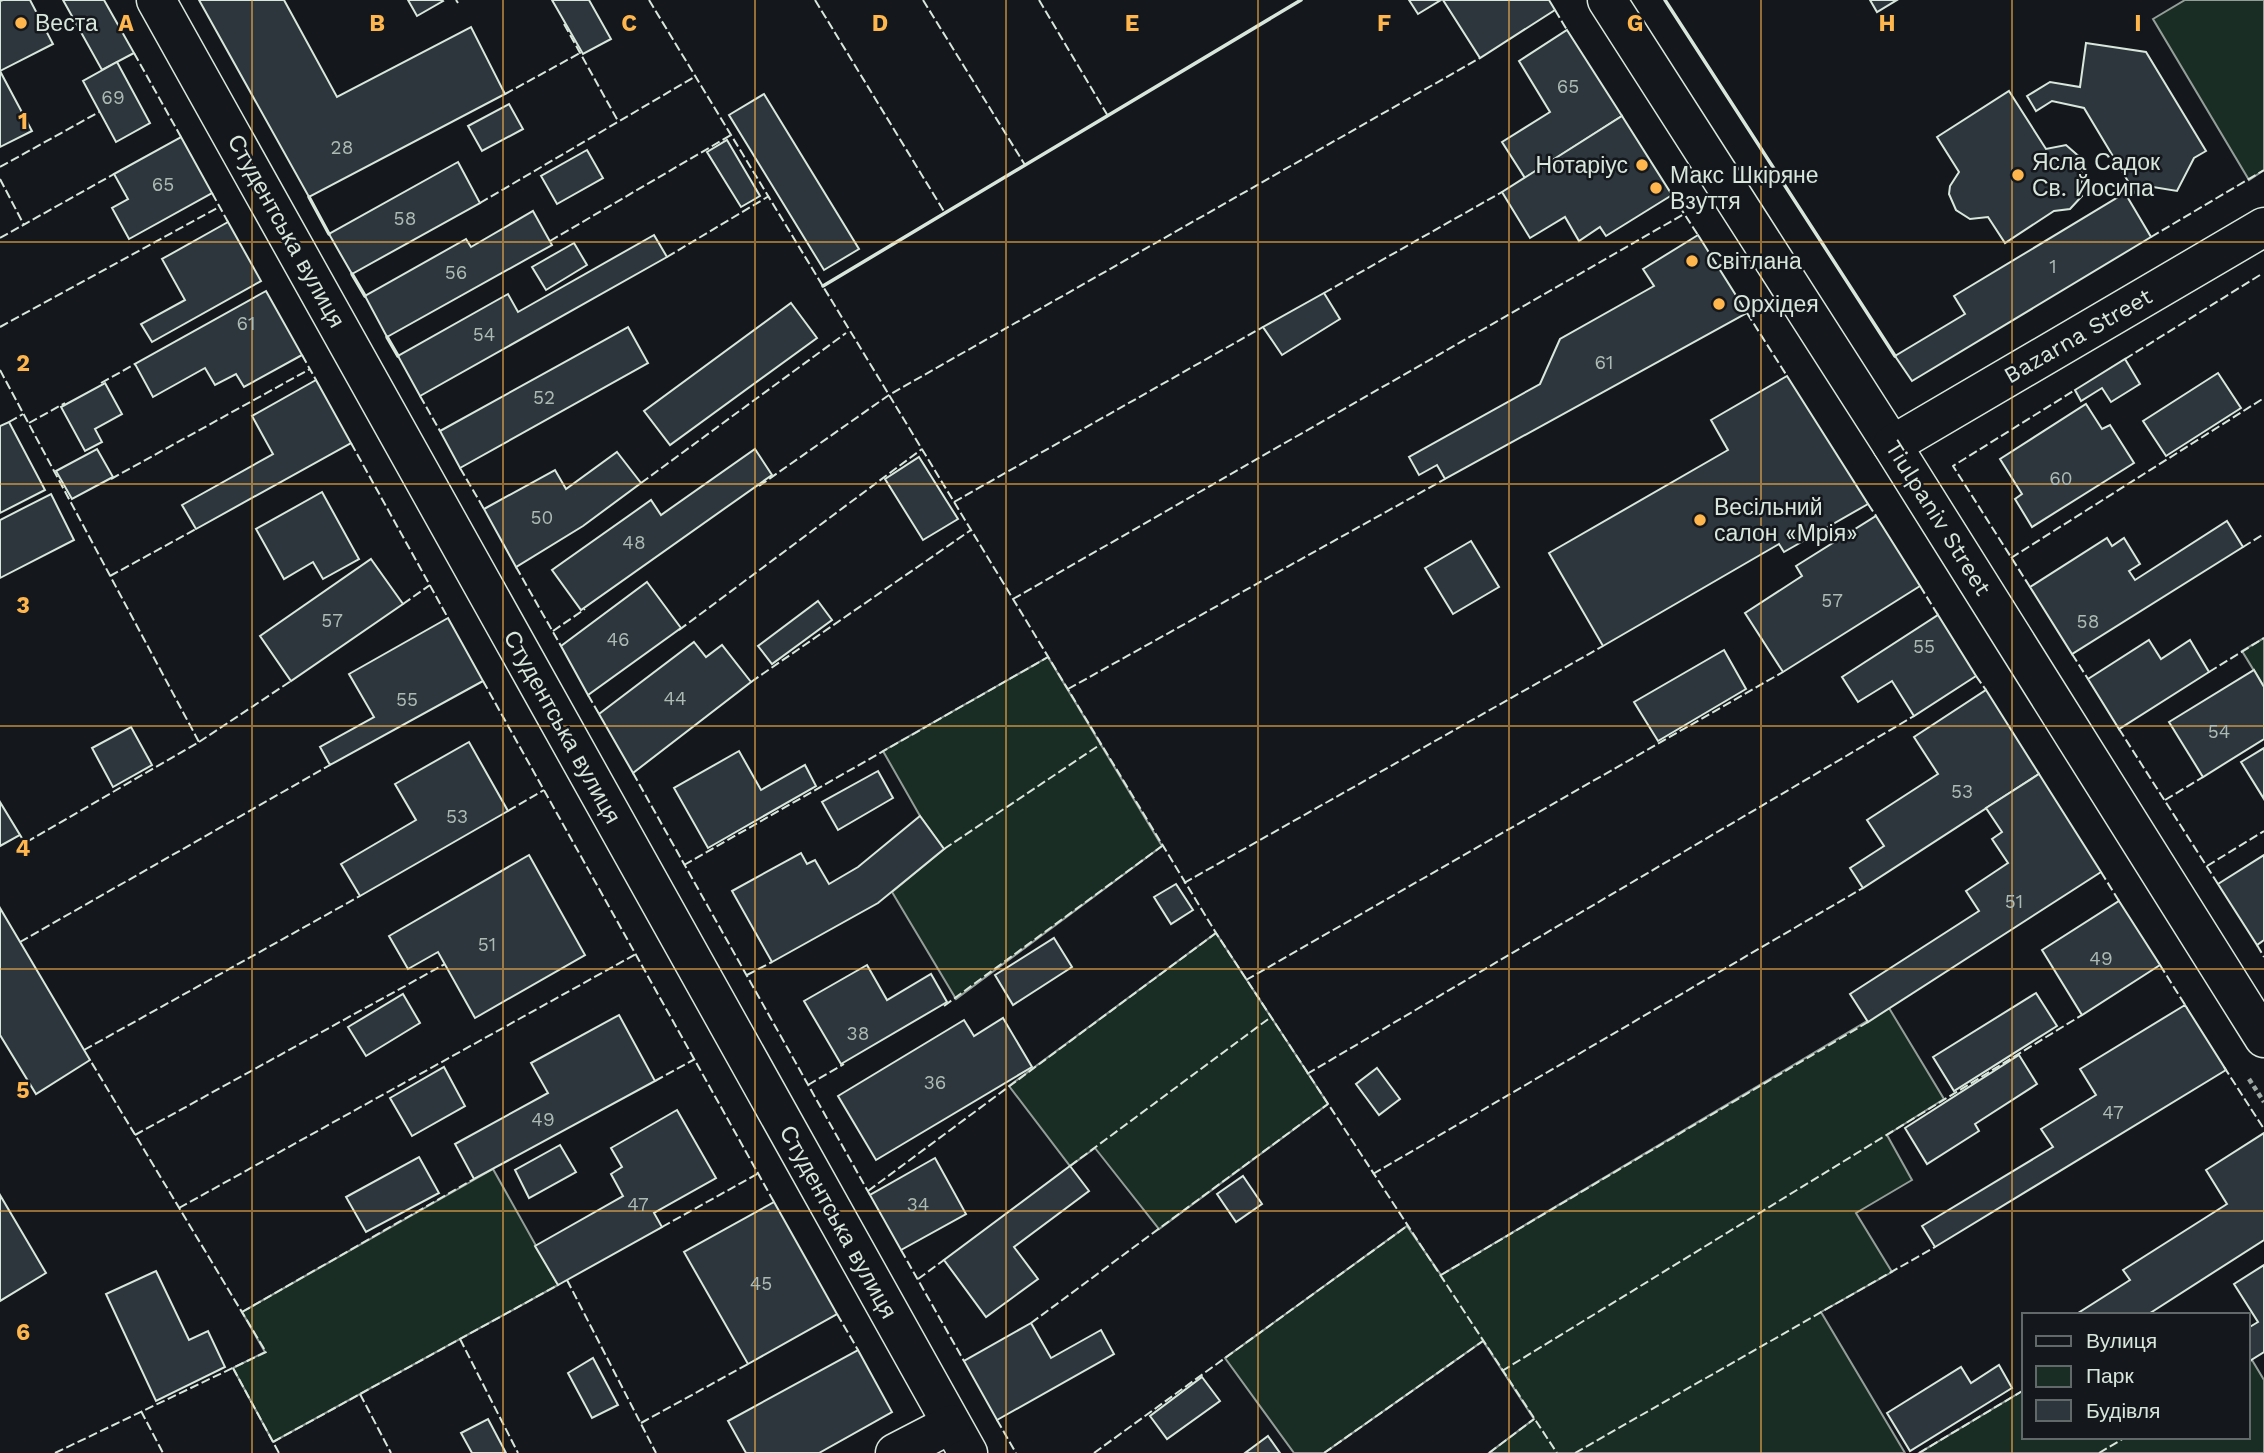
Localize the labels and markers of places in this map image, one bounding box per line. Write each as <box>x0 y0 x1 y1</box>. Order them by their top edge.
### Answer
place label: Веста <box>35 10 98 37</box>
marker: Веста <box>13 15 29 31</box>
place label: Ясла Садок Св. Йосипа <box>2032 149 2161 202</box>
place label: Нотаріус <box>1535 152 1628 179</box>
marker: Нотаріус <box>1634 157 1650 173</box>
place label: Макс Шкіряне Взуття <box>1670 162 1819 215</box>
marker: Ясла Садок Св. Йосипа <box>2010 167 2026 183</box>
marker: Макс Шкіряне Взуття <box>1648 180 1664 196</box>
place label: Світлана <box>1706 248 1802 275</box>
marker: Світлана <box>1684 253 1700 269</box>
place label: Орхідея <box>1733 291 1819 318</box>
marker: Орхідея <box>1711 296 1727 312</box>
place label: Весільний салон «Мрія» <box>1714 494 1858 547</box>
marker: Весільний салон «Мрія» <box>1692 512 1708 528</box>

